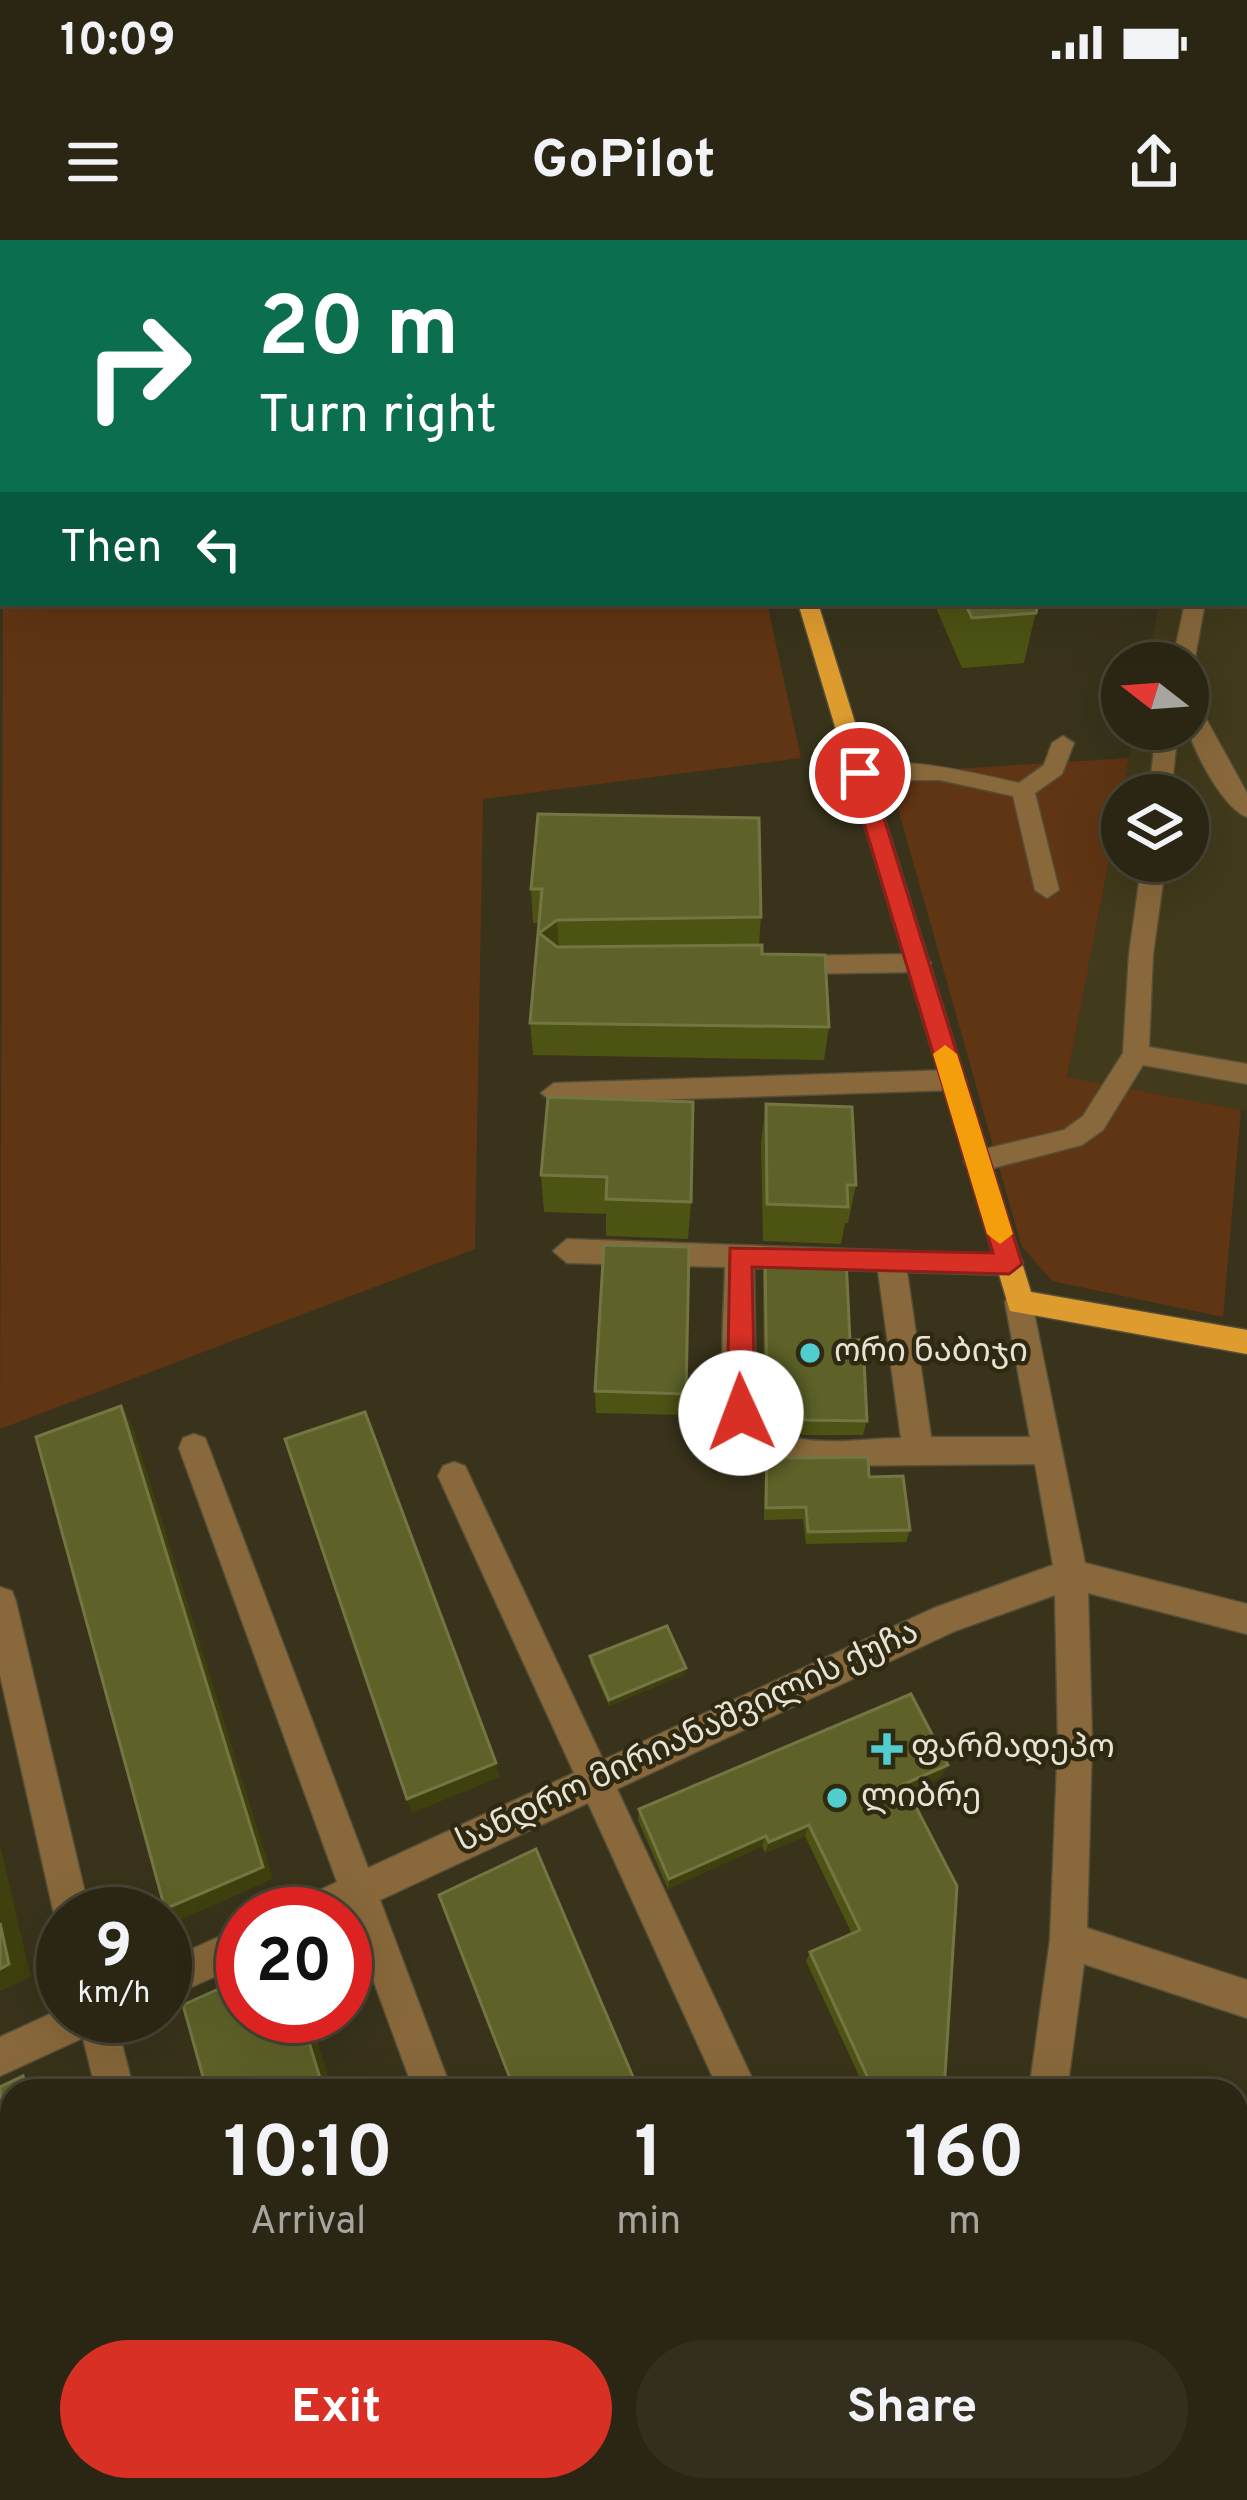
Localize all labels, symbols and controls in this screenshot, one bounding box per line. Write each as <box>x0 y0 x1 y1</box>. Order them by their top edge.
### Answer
text: 10:09 <box>60 14 176 71</box>
text: GoPilot <box>531 128 716 197</box>
icon: menu <box>60 129 126 195</box>
icon: share <box>1121 129 1187 195</box>
text: 20 m <box>258 279 459 385</box>
icon: right <box>60 288 216 444</box>
text: Turn right <box>258 383 497 452</box>
icon: left <box>186 516 252 582</box>
text: Then <box>60 521 162 578</box>
north arrow <box>1101 642 1209 750</box>
map controls <box>1101 642 1209 882</box>
pin <box>809 722 911 824</box>
icon: arrive <box>827 740 893 806</box>
button: layers <box>1101 774 1209 882</box>
place label: ორი ნაბიჯი <box>834 1332 1028 1374</box>
marker: ორი ნაბიჯი <box>797 1340 823 1366</box>
position arrow <box>678 1350 804 1476</box>
street label: სანდრო მირიანაშვილის ქუჩა <box>450 1612 926 1864</box>
place label: ფარმადეპო <box>911 1728 1115 1770</box>
marker: ფარმადეპო <box>874 1736 900 1762</box>
place label: ლიბრე <box>861 1777 981 1819</box>
marker: ლიბრე <box>824 1785 850 1811</box>
speed limit sign: 20 <box>216 1887 372 2043</box>
text: 9 <box>96 1912 132 1988</box>
text: km/h <box>78 1976 150 2013</box>
text: 10:10 <box>223 2111 393 2203</box>
text: 1 <box>634 2111 663 2203</box>
text: 160 <box>904 2111 1025 2203</box>
text: Arrival <box>250 2199 366 2248</box>
text: min <box>616 2199 681 2248</box>
text: m <box>948 2199 981 2248</box>
button: Exit <box>60 2340 612 2478</box>
button: Share <box>636 2340 1188 2478</box>

